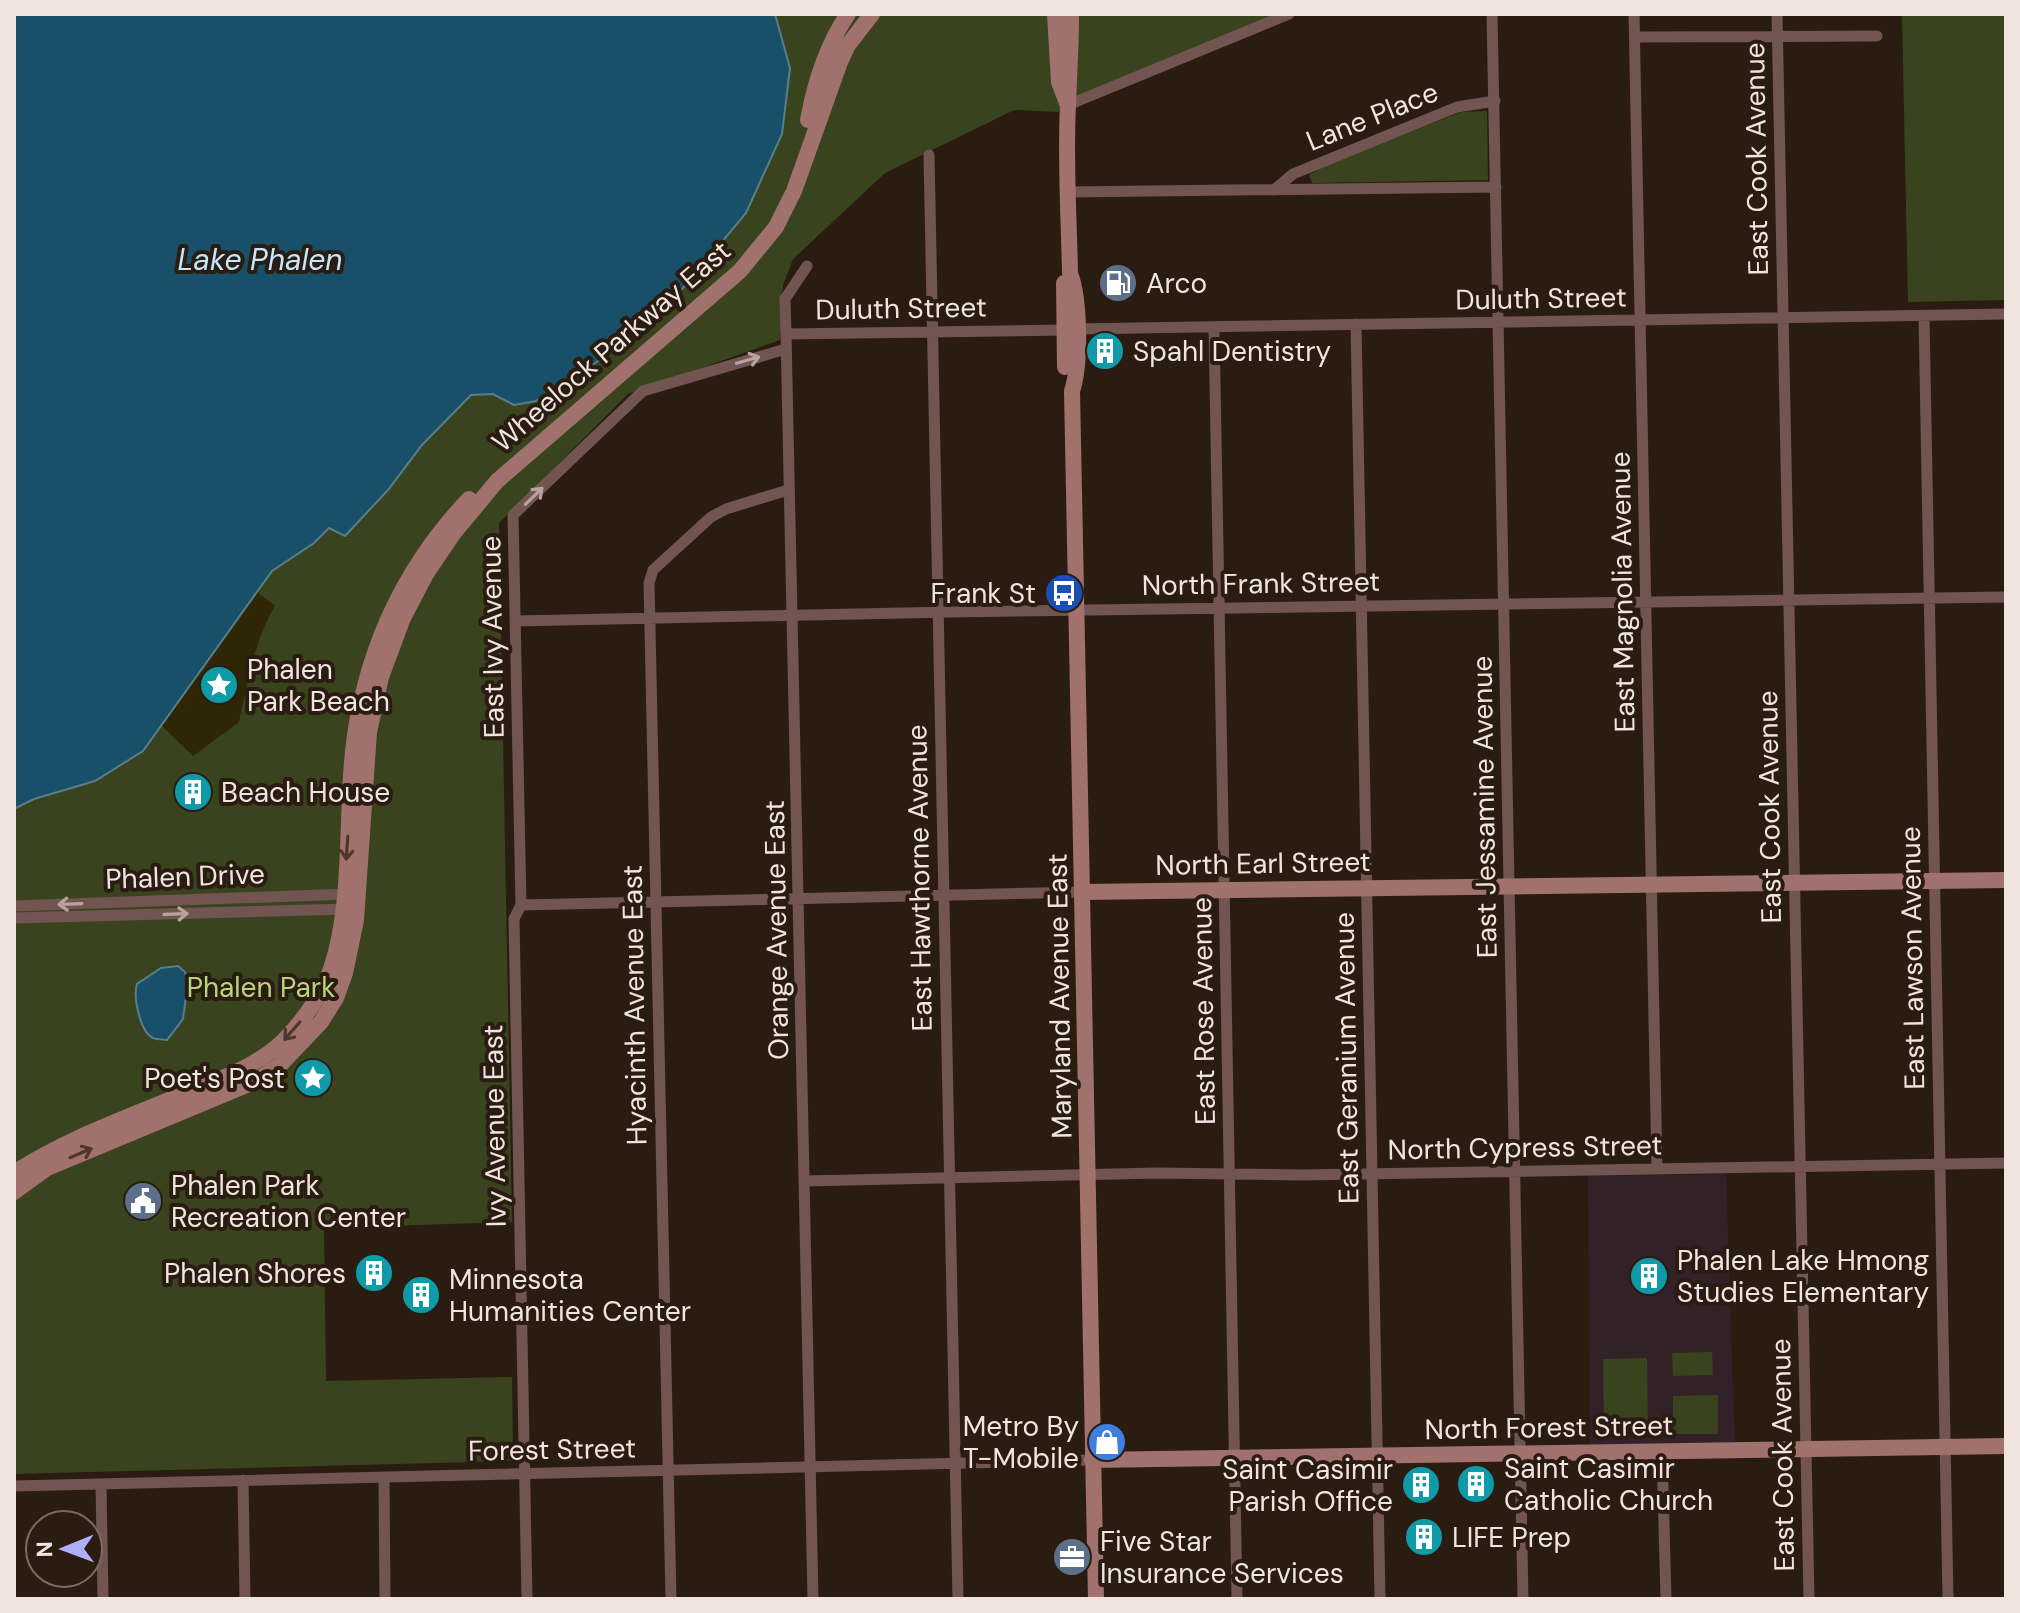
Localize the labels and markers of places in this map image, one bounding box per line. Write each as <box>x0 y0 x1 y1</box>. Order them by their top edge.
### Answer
fuel station icon: Arco <box>1097 262 1139 304</box>
place label: Arco <box>1146 265 1207 302</box>
building icon: Spahl Dentistry <box>1084 330 1126 372</box>
place label: Spahl Dentistry <box>1133 333 1331 370</box>
bus stop icon: Frank St <box>1043 572 1085 614</box>
place label: Frank St <box>931 575 1036 612</box>
place label: Phalen Park Beach <box>247 651 390 720</box>
place icon: Phalen Park Beach <box>198 664 240 706</box>
building icon: Beach House <box>172 771 214 813</box>
place label: Beach House <box>221 774 390 811</box>
place icon: Poet's Post <box>292 1057 334 1099</box>
place label: Poet's Post <box>144 1060 285 1097</box>
place label: Phalen Park Recreation Center <box>171 1167 406 1236</box>
public building icon: Phalen Park Recreation Center <box>122 1180 164 1222</box>
place label: Phalen Lake Hmong Studies Elementary <box>1677 1242 1929 1311</box>
building icon: Phalen Shores <box>353 1252 395 1294</box>
place label: Phalen Shores <box>164 1255 346 1292</box>
building icon: Phalen Lake Hmong Studies Elementary <box>1628 1255 1670 1297</box>
place label: Minnesota Humanities Center <box>449 1261 691 1330</box>
building icon: Minnesota Humanities Center <box>400 1274 442 1316</box>
place label: Metro By T-Mobile <box>963 1408 1079 1477</box>
shop icon: Metro By T-Mobile <box>1086 1421 1128 1463</box>
place label: Saint Casimir Catholic Church <box>1504 1450 1713 1519</box>
place label: Saint Casimir Parish Office <box>1222 1451 1393 1520</box>
building icon: Saint Casimir Catholic Church <box>1455 1463 1497 1505</box>
building icon: Saint Casimir Parish Office <box>1400 1464 1442 1506</box>
building icon: LIFE Prep <box>1403 1516 1445 1558</box>
place label: LIFE Prep <box>1452 1519 1571 1556</box>
place label: Five Star Insurance Services <box>1100 1523 1344 1592</box>
office icon: Five Star Insurance Services <box>1051 1536 1093 1578</box>

